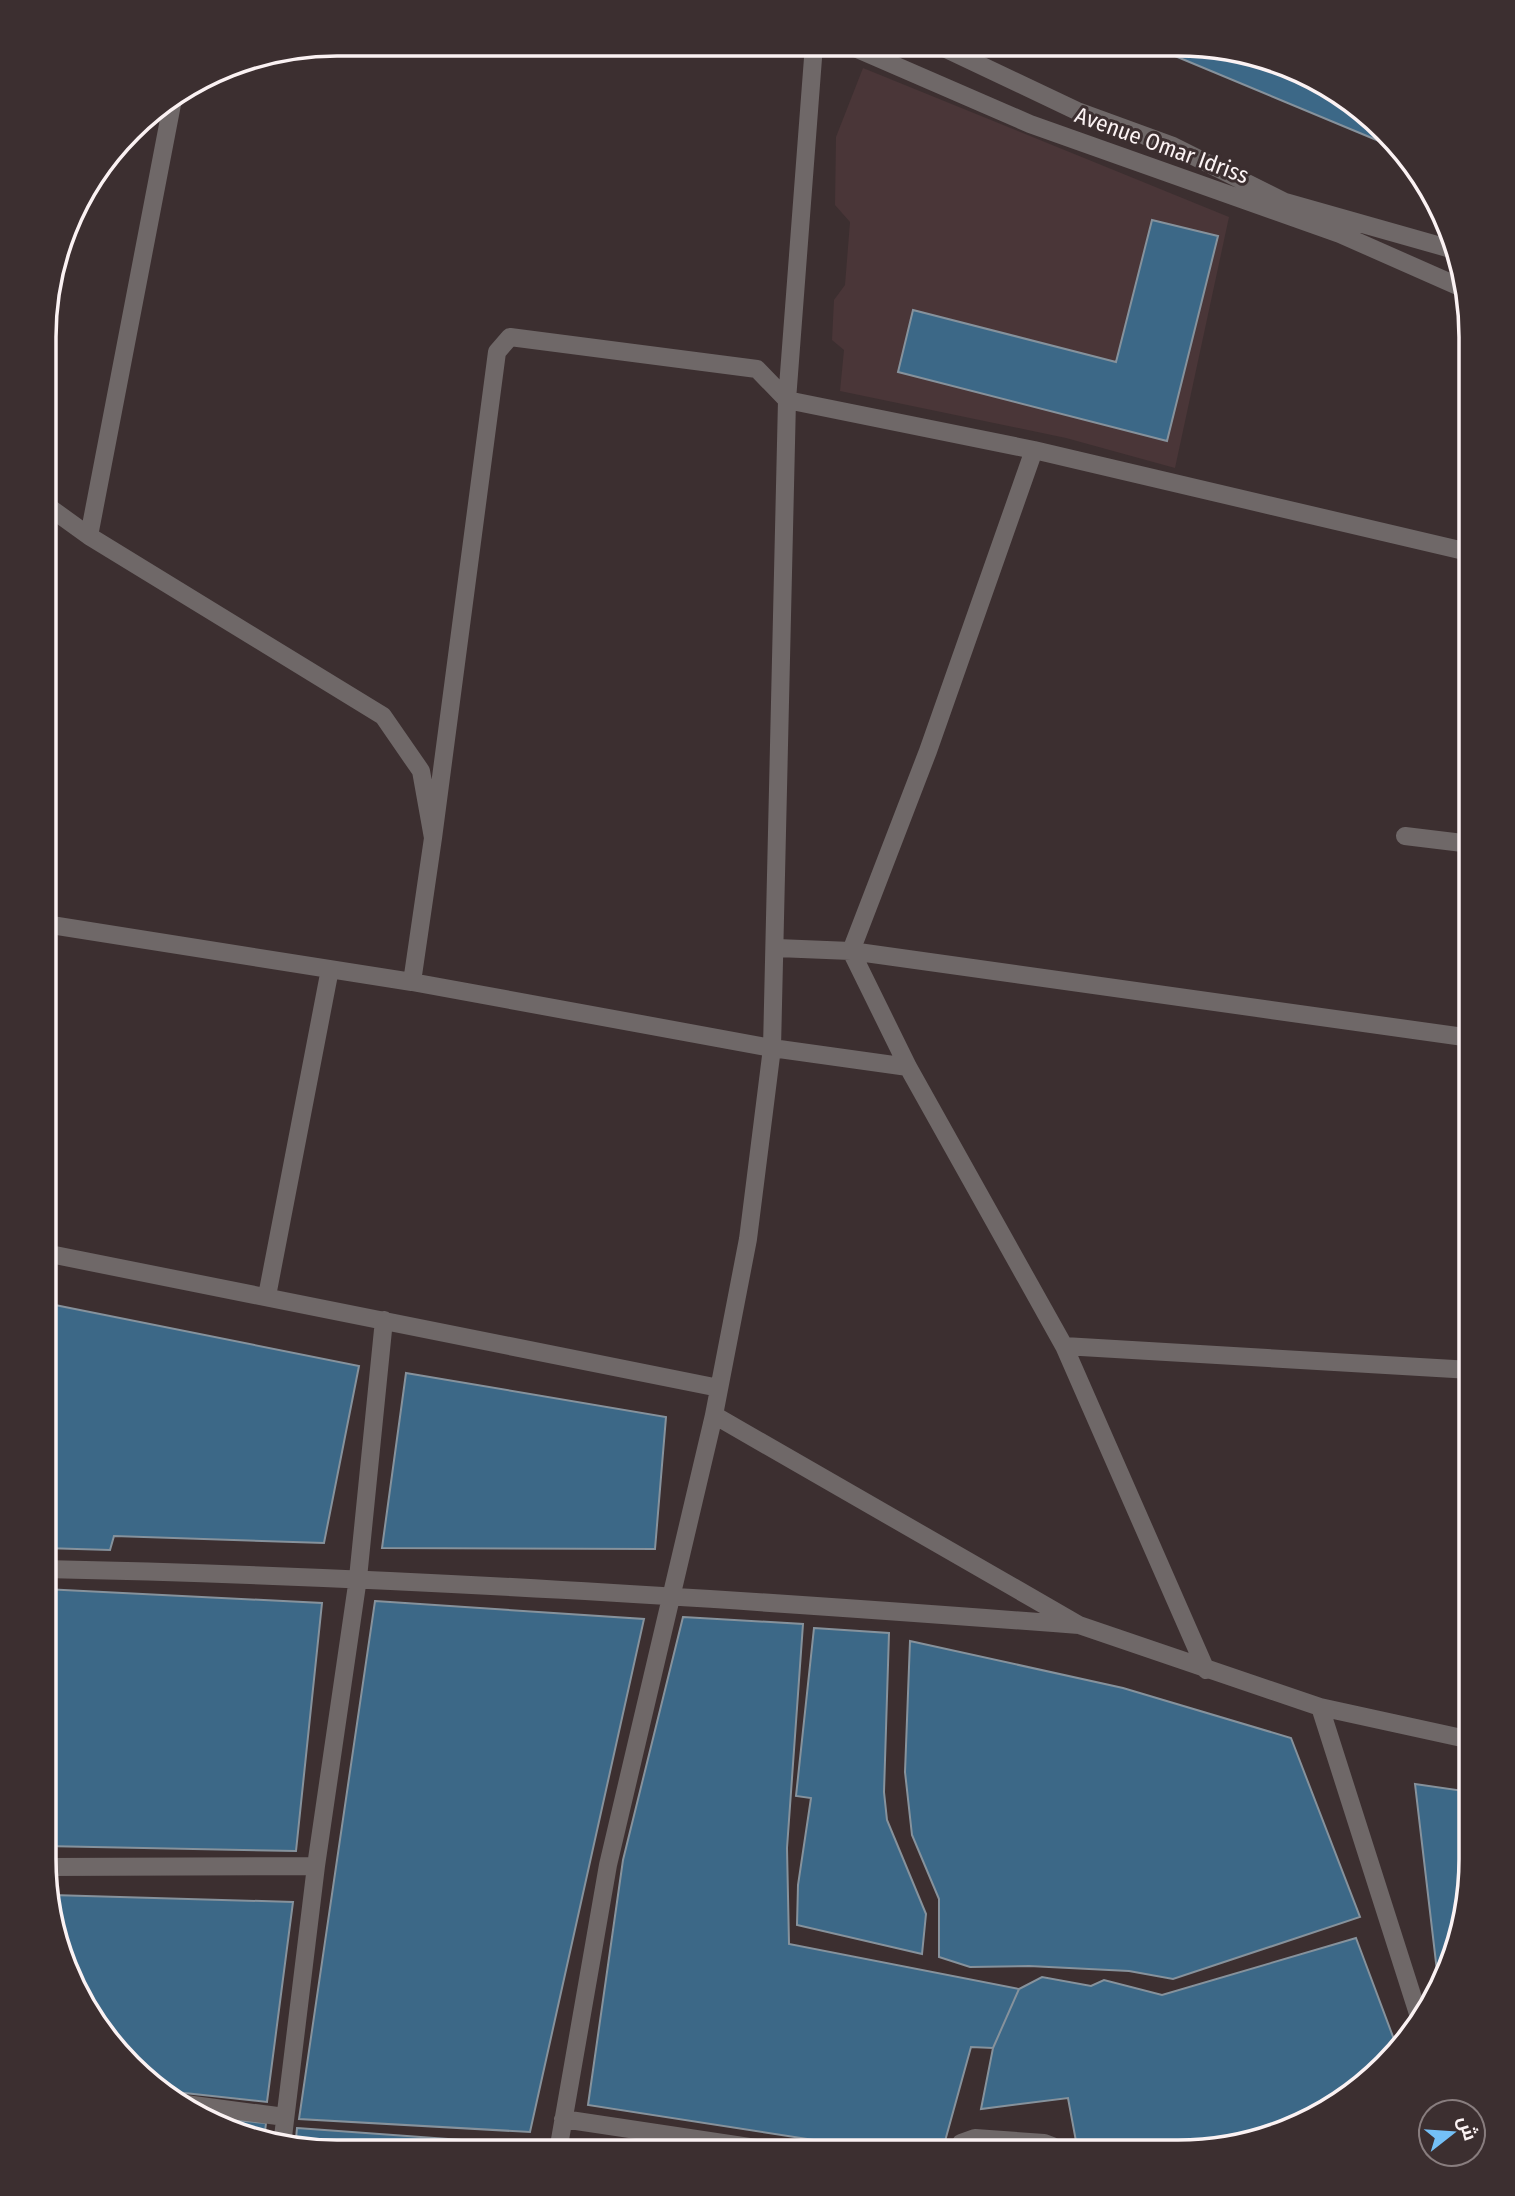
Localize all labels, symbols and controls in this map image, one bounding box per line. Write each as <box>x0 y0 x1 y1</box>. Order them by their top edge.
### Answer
street label: Avenue Omar Idriss <box>1071 101 1253 189</box>
north arrow <box>1417 2098 1487 2168</box>
text: ش <box>1453 2113 1482 2143</box>

